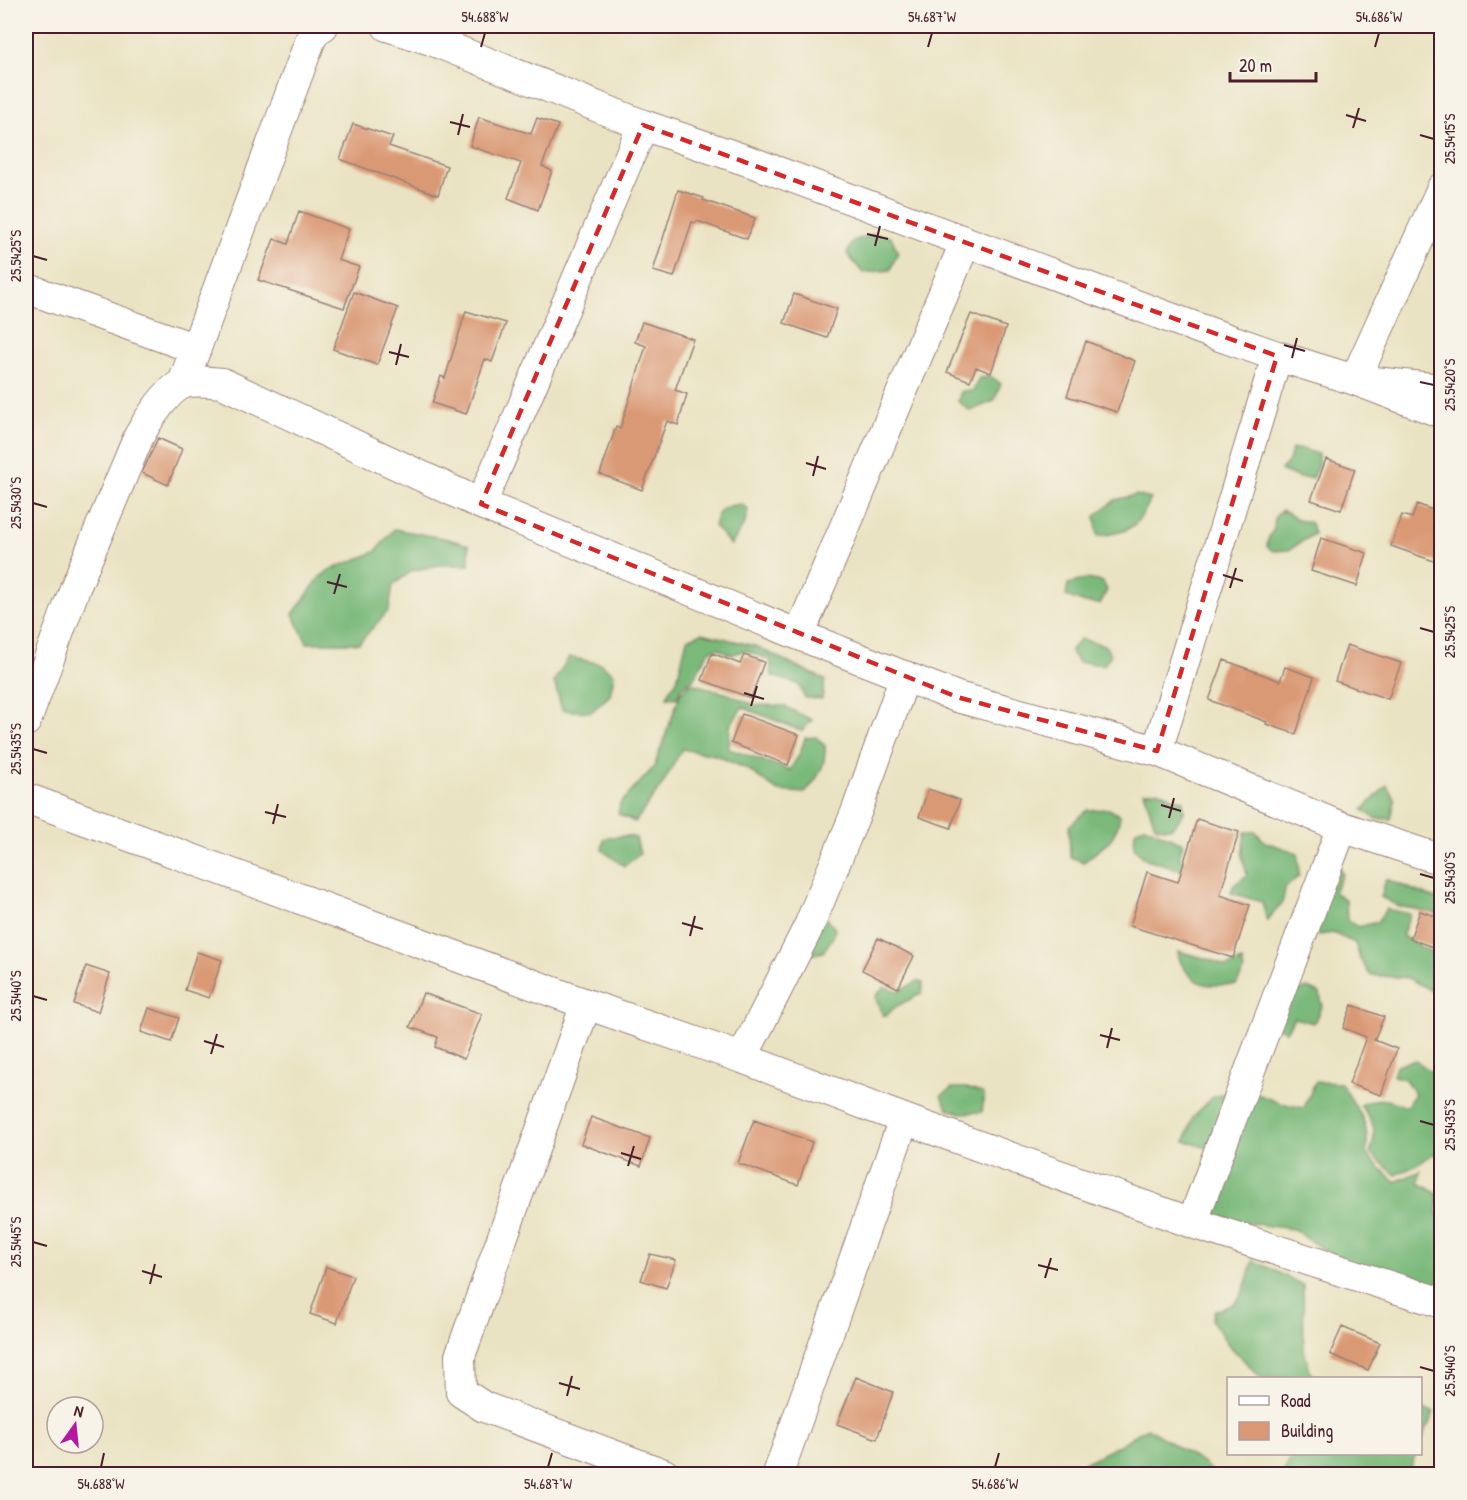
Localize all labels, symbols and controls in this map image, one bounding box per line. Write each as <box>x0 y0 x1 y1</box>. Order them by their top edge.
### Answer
text: 54.688°W <box>462 6 509 27</box>
text: 54.687°W <box>908 6 957 27</box>
text: 54.686°W <box>1356 6 1403 27</box>
scale bar <box>1230 45 1316 83</box>
text: 20 m <box>1239 53 1272 78</box>
text: 25.5415°S <box>1439 114 1460 164</box>
text: 25.5425°S <box>5 230 26 282</box>
text: 25.5420°S <box>1439 359 1460 411</box>
text: 25.5430°S <box>5 477 26 529</box>
text: 25.5425°S <box>1439 606 1460 658</box>
text: 25.5435°S <box>5 723 26 775</box>
text: 25.5430°S <box>1439 852 1460 904</box>
text: 25.5440°S <box>5 970 26 1022</box>
text: 25.5435°S <box>1439 1099 1460 1151</box>
text: 25.5445°S <box>5 1216 26 1267</box>
text: 25.5440°S <box>1439 1345 1460 1397</box>
legend <box>1227 1377 1422 1455</box>
text: Road <box>1281 1388 1311 1413</box>
north arrow <box>45 1395 105 1455</box>
text: N <box>72 1399 86 1422</box>
text: Building <box>1281 1418 1333 1443</box>
text: 54.688°W <box>78 1473 125 1494</box>
text: 54.687°W <box>524 1473 573 1494</box>
text: 54.686°W <box>972 1473 1019 1494</box>

